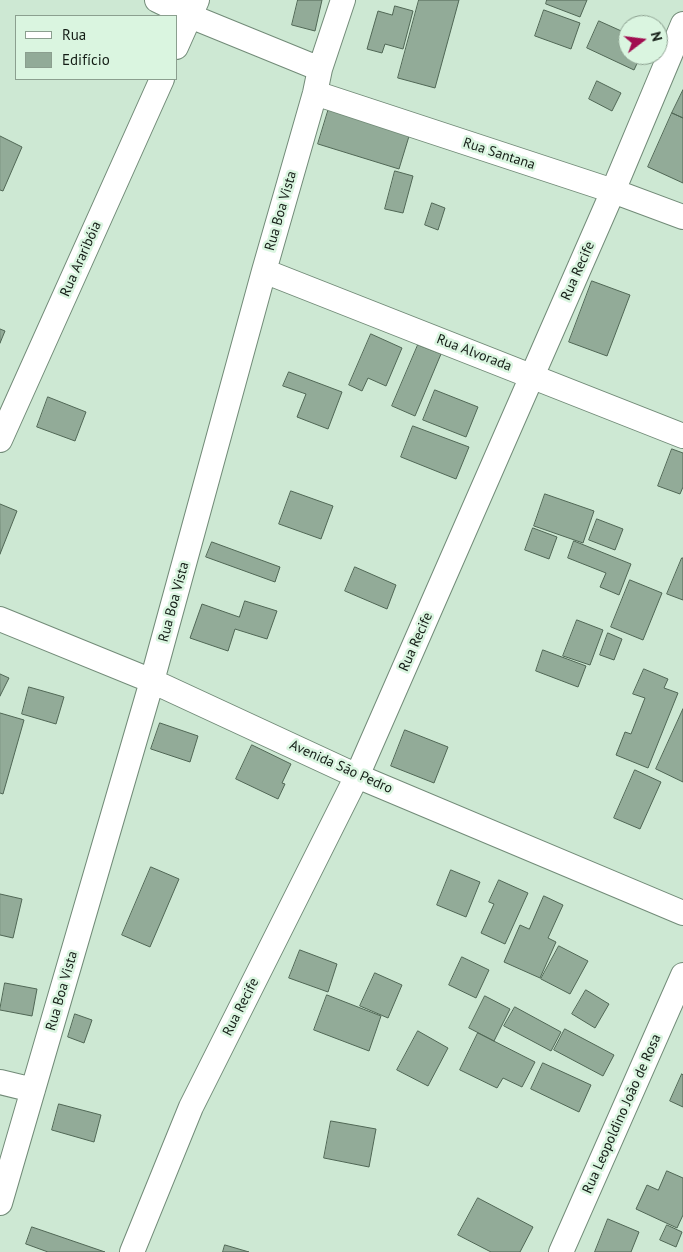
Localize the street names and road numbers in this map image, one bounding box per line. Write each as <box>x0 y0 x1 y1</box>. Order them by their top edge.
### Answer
street label: Rua Santana <box>461 134 537 174</box>
street label: Rua Boa Vista <box>262 169 300 253</box>
street label: Rua Araribóia <box>57 219 105 299</box>
street label: Rua Recife <box>558 239 598 303</box>
street label: Rua Alvorada <box>434 331 514 375</box>
street label: Rua Boa Vista <box>155 560 193 644</box>
street label: Rua Recife <box>396 610 436 674</box>
street label: Avenida São Pedro <box>287 737 395 797</box>
street label: Rua Boa Vista <box>43 949 81 1033</box>
street label: Rua Recife <box>219 975 263 1039</box>
street label: Rua Leopoldino João de Rosa <box>579 1032 665 1196</box>

